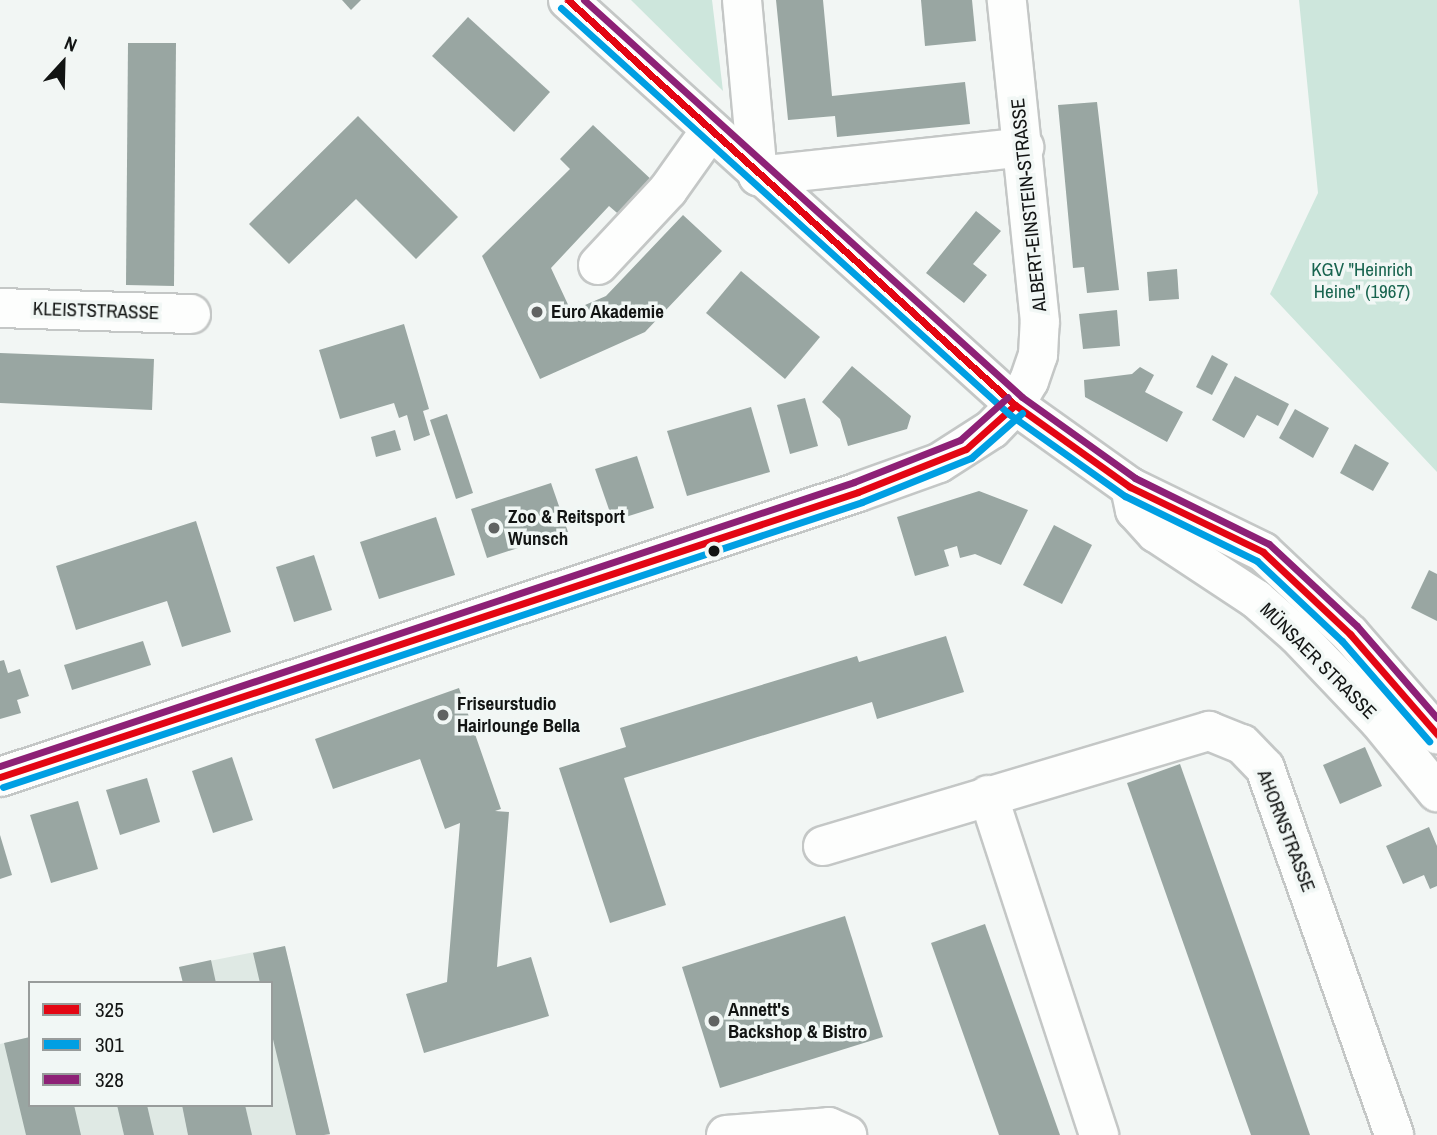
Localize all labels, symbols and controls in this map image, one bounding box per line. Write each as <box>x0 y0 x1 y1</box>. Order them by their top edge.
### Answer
north arrow <box>28 28 98 98</box>
text: N <box>61 29 81 58</box>
street label: ALBERT-EINSTEIN-STRASSE <box>1006 97 1052 313</box>
park label: KGV "Heinrich Heine" (1967) <box>1311 259 1413 303</box>
street label: KLEISTSTRASSE <box>32 297 160 325</box>
place label: Euro Akademie <box>551 301 664 323</box>
marker: Euro Akademie <box>529 304 545 320</box>
place label: Zoo & Reitsport Wunsch <box>508 506 625 550</box>
marker: Zoo & Reitsport Wunsch <box>486 520 502 536</box>
unlabelled marker <box>707 544 721 558</box>
street label: MÜNSAER STRASSE <box>1255 598 1381 724</box>
place label: Friseurstudio Hairlounge Bella <box>457 693 580 737</box>
marker: Friseurstudio Hairlounge Bella <box>435 707 451 723</box>
street label: AHORNSTRASSE <box>1252 767 1320 895</box>
legend <box>28 981 273 1107</box>
text: 325 <box>95 995 124 1024</box>
place label: Annett's Backshop & Bistro <box>728 999 867 1043</box>
marker: Annett's Backshop & Bistro <box>706 1013 722 1029</box>
text: 301 <box>95 1030 124 1059</box>
text: 328 <box>95 1065 124 1094</box>

